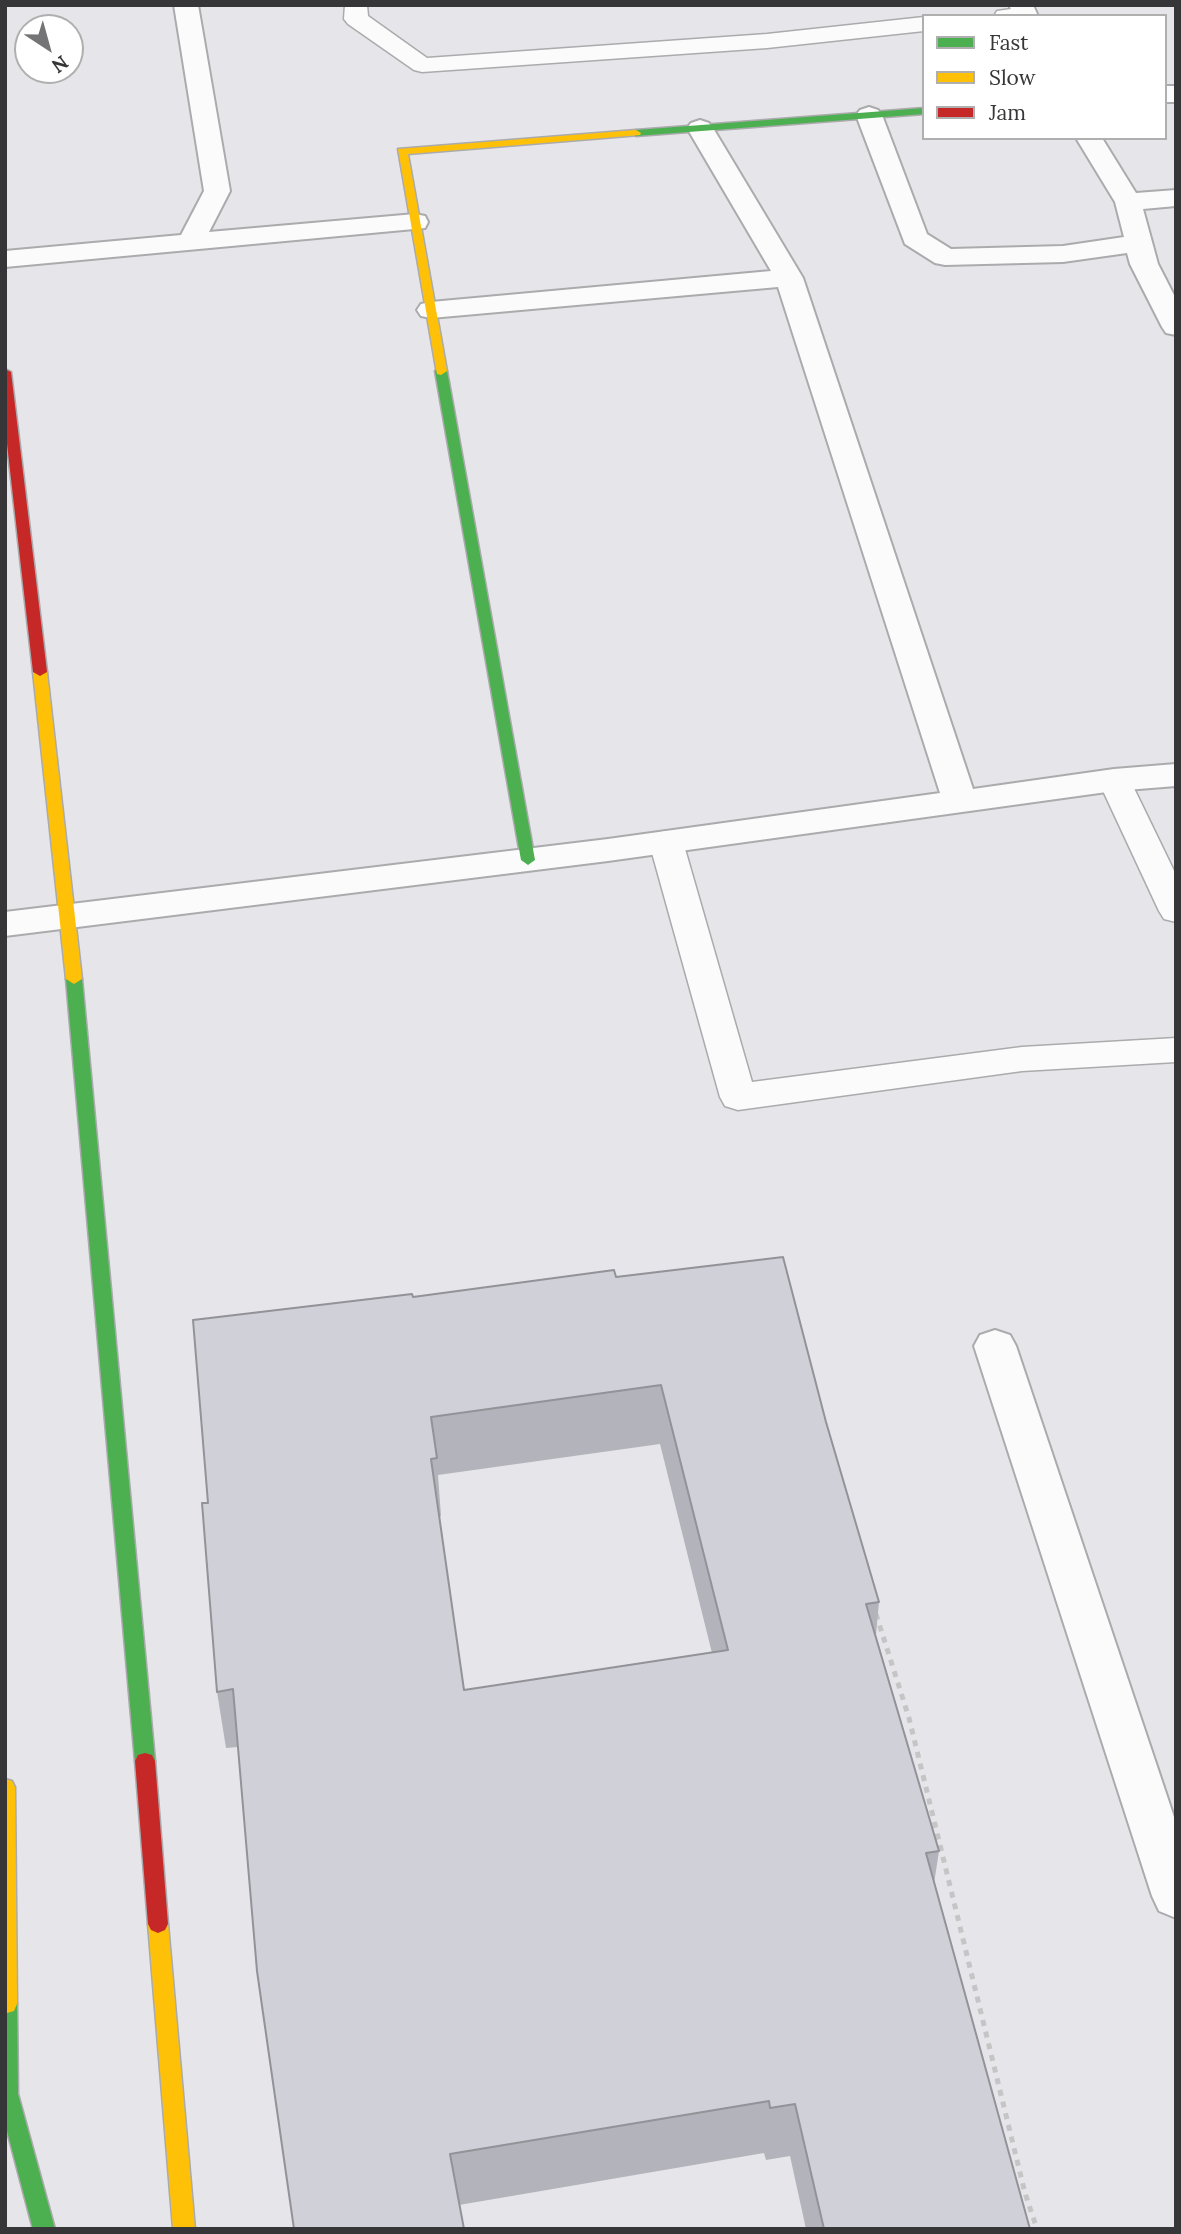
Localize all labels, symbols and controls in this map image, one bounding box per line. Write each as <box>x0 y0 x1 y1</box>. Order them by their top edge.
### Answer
north arrow <box>14 14 84 84</box>
legend <box>922 14 1167 140</box>
text: Fast <box>989 29 1028 56</box>
text: N <box>47 50 73 78</box>
text: Slow <box>989 64 1036 91</box>
text: Jam <box>989 99 1026 126</box>

